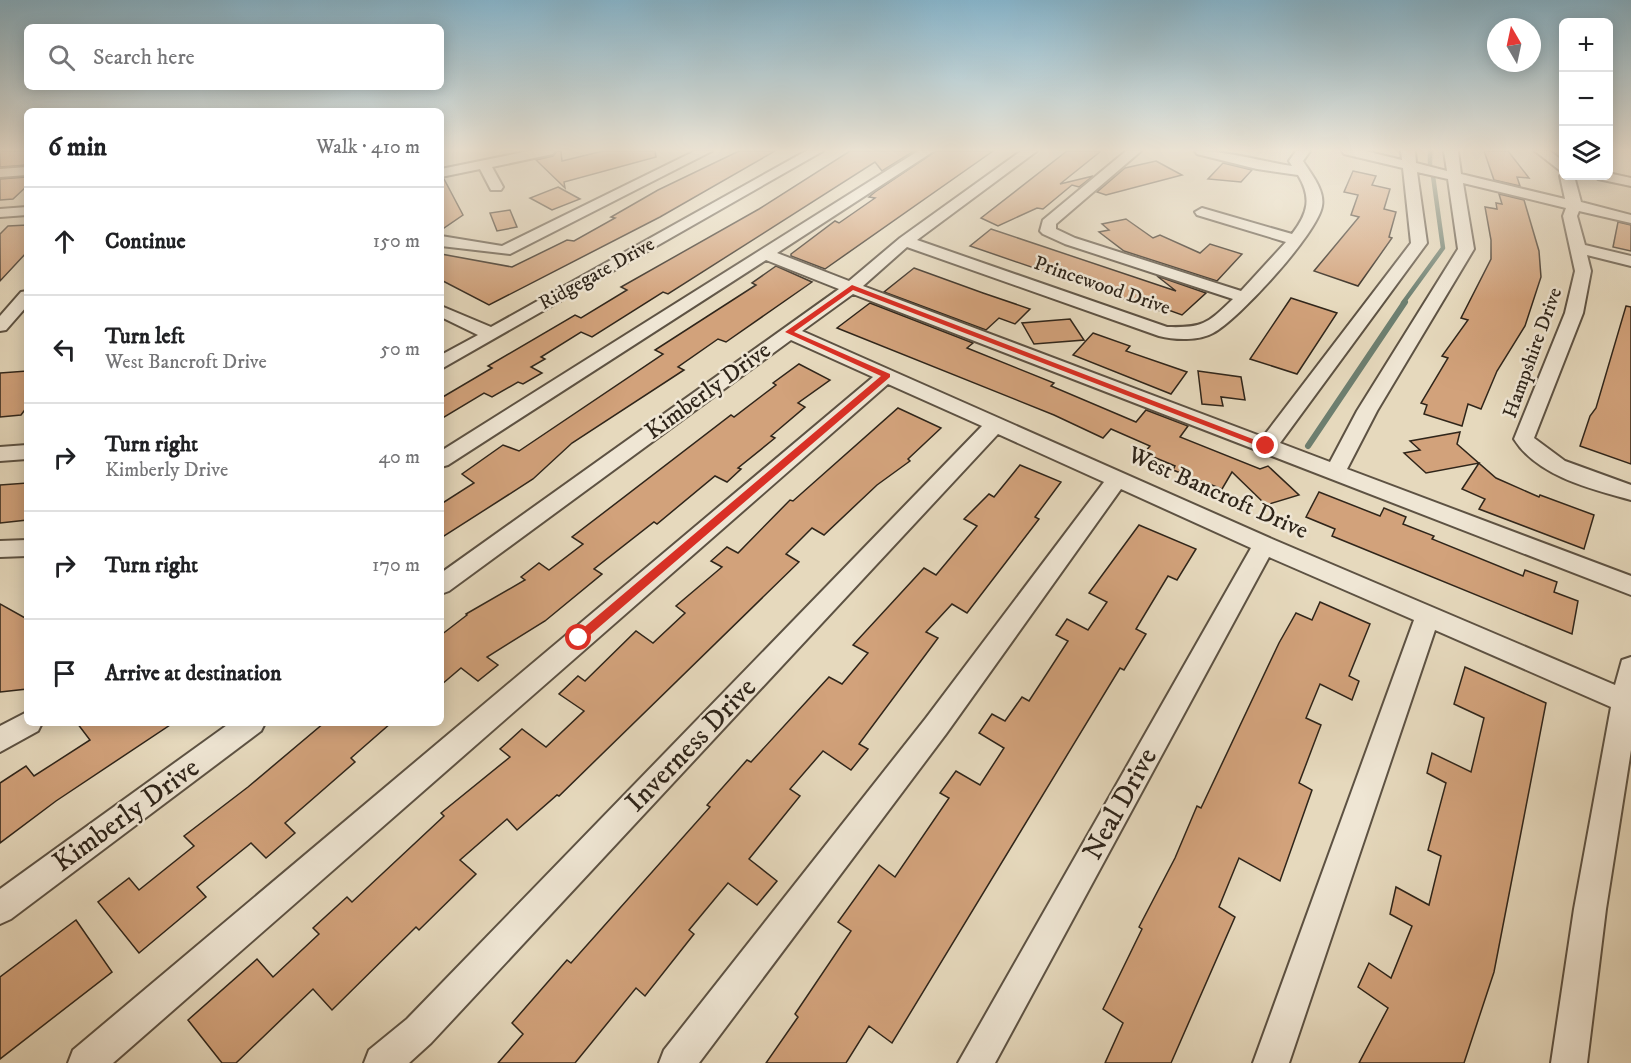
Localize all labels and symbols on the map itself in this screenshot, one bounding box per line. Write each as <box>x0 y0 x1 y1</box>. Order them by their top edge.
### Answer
north arrow <box>1487 18 1541 72</box>
street label: Ridgegate Drive <box>535 232 659 316</box>
street label: Princewood Drive <box>1031 251 1173 321</box>
street label: Hampshire Drive <box>1498 284 1568 422</box>
street label: Kimberly Drive <box>639 335 777 447</box>
route end <box>1252 432 1278 458</box>
street label: West Bancroft Drive <box>1122 439 1313 546</box>
route start <box>565 624 591 650</box>
street label: Inverness Drive <box>618 670 764 820</box>
street label: Neal Drive <box>1075 742 1165 866</box>
street label: Kimberly Drive <box>46 750 206 880</box>

